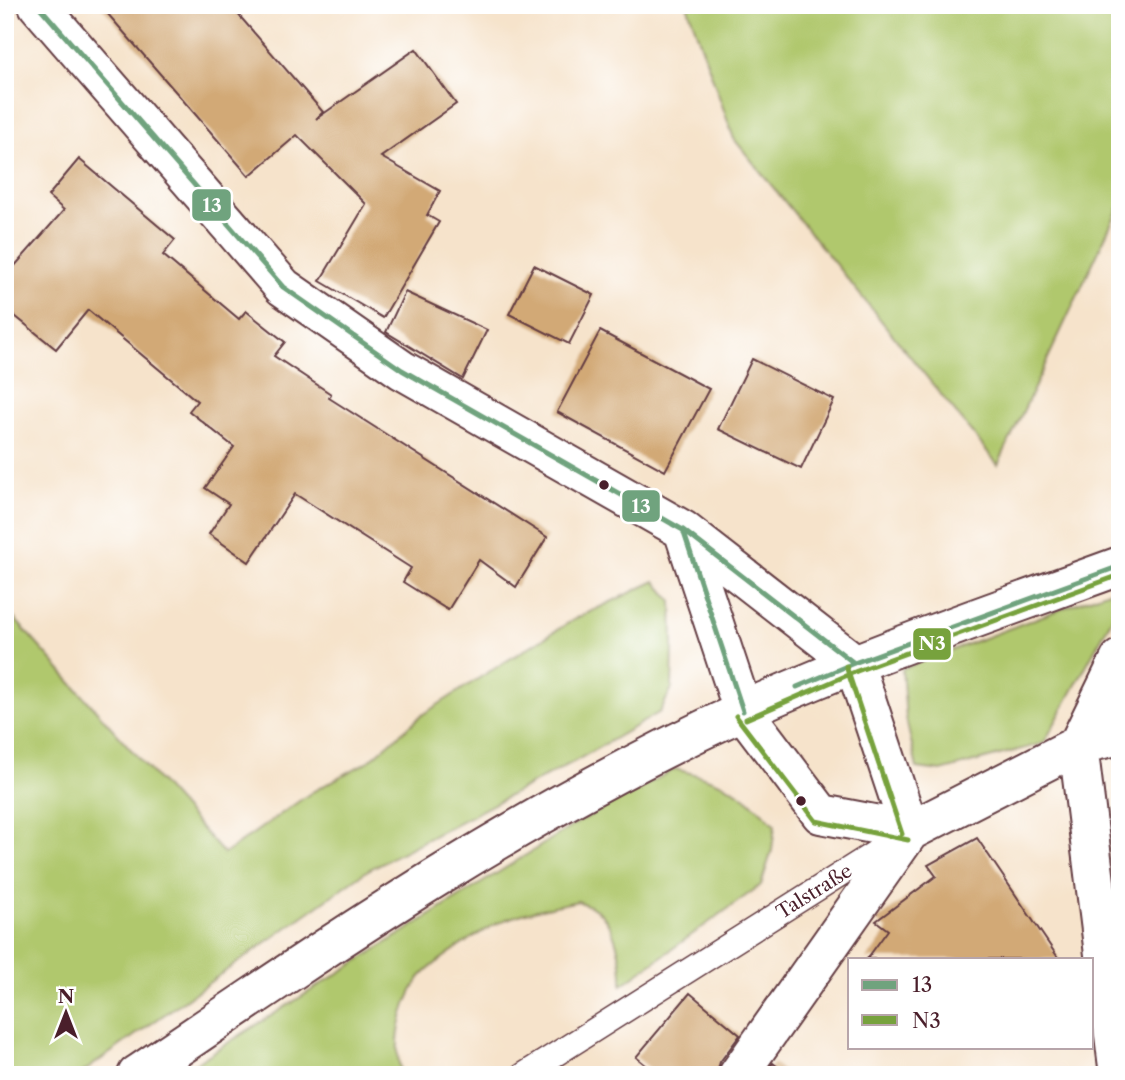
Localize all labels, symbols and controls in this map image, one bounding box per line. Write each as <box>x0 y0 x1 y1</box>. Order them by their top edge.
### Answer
line badge: 13 <box>191 188 232 222</box>
text: 13 <box>202 194 222 217</box>
unlabelled marker <box>597 478 611 492</box>
line badge: 13 <box>621 489 661 523</box>
text: 13 <box>631 495 651 518</box>
line badge: N3 <box>912 627 952 661</box>
text: N3 <box>918 632 946 655</box>
unlabelled marker <box>794 794 808 808</box>
street label: Talstraße <box>772 859 856 924</box>
legend <box>848 958 1094 1048</box>
text: 13 <box>912 972 932 997</box>
north arrow <box>32 978 102 1048</box>
text: N <box>58 985 74 1008</box>
text: N3 <box>912 1008 941 1033</box>

